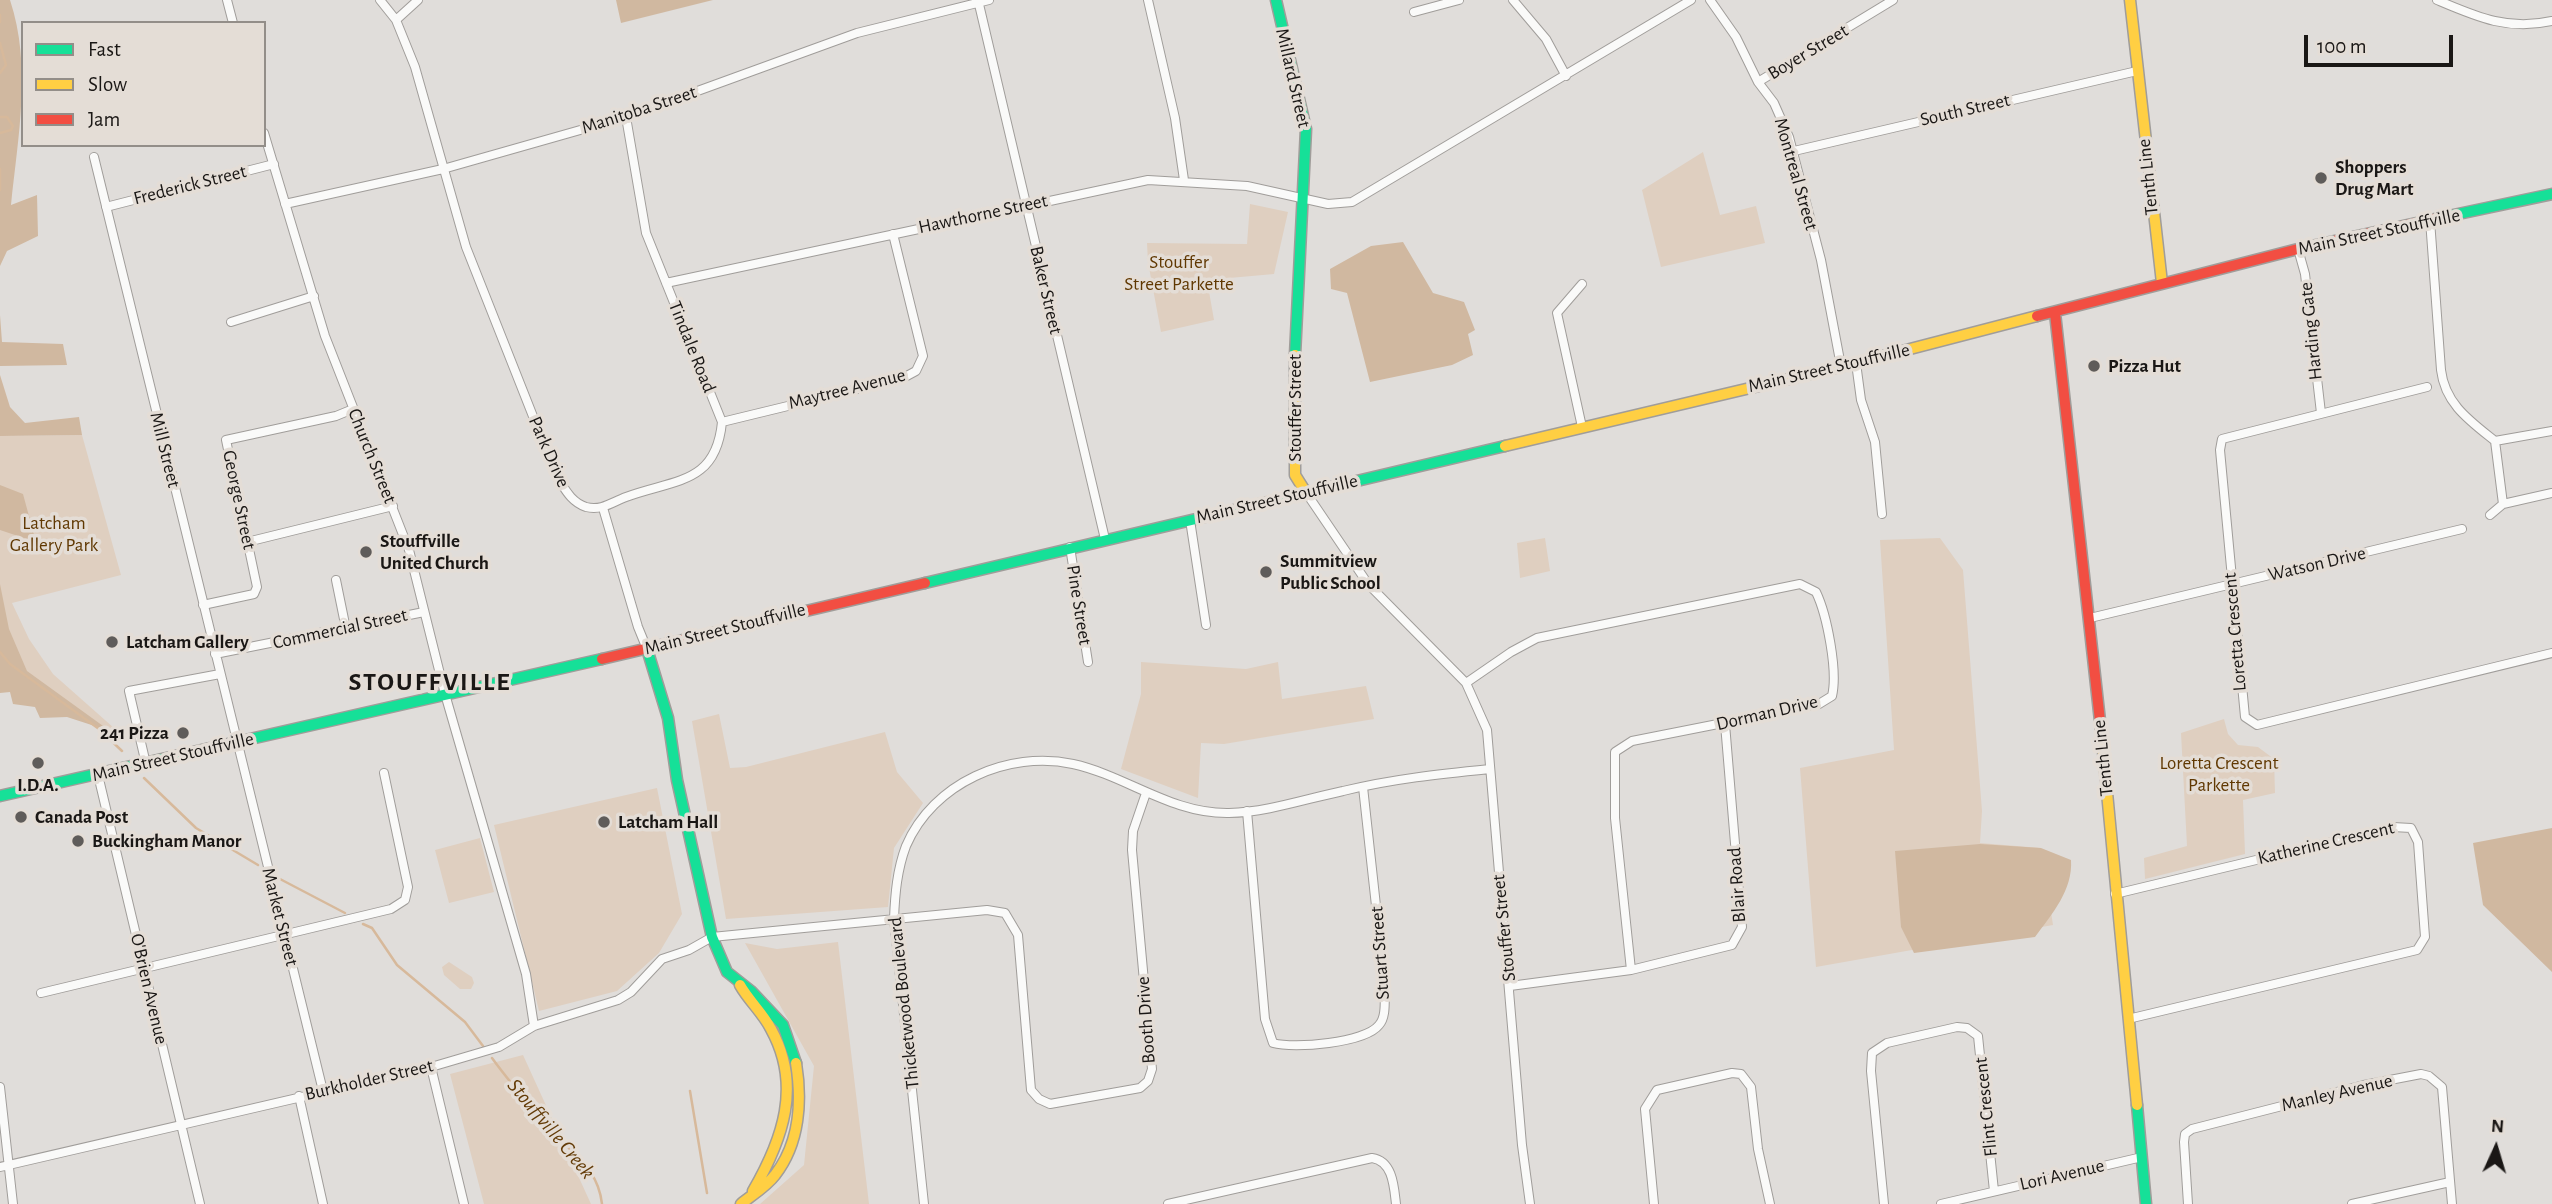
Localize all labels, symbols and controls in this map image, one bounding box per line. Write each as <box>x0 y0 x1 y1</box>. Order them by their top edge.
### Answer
street label: Boyer Street <box>1764 19 1852 85</box>
legend <box>21 21 266 147</box>
scale bar <box>2307 21 2456 65</box>
street label: Millard Street <box>1270 26 1316 130</box>
text: 100 m <box>2317 36 2367 57</box>
text: Fast <box>88 39 121 60</box>
text: Slow <box>88 74 127 95</box>
street label: Manitoba Street <box>579 81 699 139</box>
street label: South Street <box>1918 89 2012 131</box>
text: Jam <box>88 109 120 130</box>
street label: Montreal Street <box>1769 115 1823 233</box>
street label: Tenth Line <box>2133 138 2163 216</box>
place label: Shoppers Drug Mart <box>2335 156 2413 200</box>
street label: Frederick Street <box>131 160 249 210</box>
marker: Shoppers Drug Mart <box>2313 170 2329 186</box>
street label: Hawthorne Street <box>916 189 1050 239</box>
street label: Main Street Stouffville <box>2296 204 2462 260</box>
street label: Baker Street <box>1025 244 1067 336</box>
park label: Stouffer Street Parkette <box>1124 251 1234 295</box>
street label: Harding Gate <box>2295 281 2327 381</box>
street label: Tindale Road <box>663 298 721 396</box>
street label: Main Street Stouffville <box>1746 338 1912 398</box>
street label: Stouffer Street <box>1284 354 1306 462</box>
place label: Pizza Hut <box>2108 355 2181 377</box>
marker: Pizza Hut <box>2086 358 2102 374</box>
street label: Maytree Avenue <box>786 363 908 415</box>
street label: Church Street <box>343 405 401 507</box>
street label: Mill Street <box>145 410 185 490</box>
street label: Park Drive <box>523 413 575 491</box>
street label: George Street <box>217 448 261 552</box>
street label: Main Street Stouffville <box>1194 469 1360 529</box>
park label: Latcham Gallery Park <box>10 512 98 556</box>
place label: Stouffville United Church <box>380 530 489 574</box>
street label: Watson Drive <box>2266 542 2368 586</box>
marker: Stouffville United Church <box>358 544 374 560</box>
place label: Summitview Public School <box>1280 550 1381 594</box>
street label: Pine Street <box>1061 563 1097 647</box>
marker: Summitview Public School <box>1258 564 1274 580</box>
street label: Loretta Crescent <box>2218 572 2252 692</box>
street label: Main Street Stouffville <box>642 598 808 660</box>
street label: Commercial Street <box>271 604 409 654</box>
place label: Latcham Gallery <box>126 631 249 653</box>
marker: Latcham Gallery <box>104 634 120 650</box>
district label: STOUFFVILLE <box>350 666 510 698</box>
street label: Dorman Drive <box>1714 690 1820 736</box>
street label: Tenth Line <box>2088 719 2118 797</box>
place label: 241 Pizza <box>100 722 169 744</box>
marker: 241 Pizza <box>175 725 191 741</box>
street label: Main Street Stouffville <box>90 727 256 787</box>
park label: Loretta Crescent Parkette <box>2159 752 2279 796</box>
marker: I.D.A. <box>30 755 46 771</box>
place label: I.D.A. <box>17 774 59 796</box>
place label: Canada Post <box>35 806 128 828</box>
marker: Canada Post <box>13 809 29 825</box>
place label: Latcham Hall <box>618 811 718 833</box>
marker: Latcham Hall <box>596 814 612 830</box>
street label: Katherine Crescent <box>2255 816 2397 870</box>
place label: Buckingham Manor <box>92 830 241 852</box>
marker: Buckingham Manor <box>70 833 86 849</box>
street label: Blair Road <box>1723 847 1751 923</box>
street label: Market Street <box>257 865 303 969</box>
street label: Stouffer Street <box>1487 873 1521 983</box>
street label: Stuart Street <box>1365 906 1395 1000</box>
street label: Thicketwood Boulevard <box>884 916 924 1090</box>
street label: O'Brien Avenue <box>125 931 173 1047</box>
street label: Booth Drive <box>1132 976 1160 1064</box>
street label: Burkholder Street <box>303 1054 435 1106</box>
street label: Flint Crescent <box>1969 1056 2003 1158</box>
street label: Manley Avenue <box>2279 1069 2395 1117</box>
water label: Stouffville Creek <box>502 1074 600 1184</box>
north arrow <box>2461 1113 2531 1183</box>
text: N <box>2490 1117 2505 1136</box>
street label: Lori Avenue <box>2018 1154 2106 1196</box>

